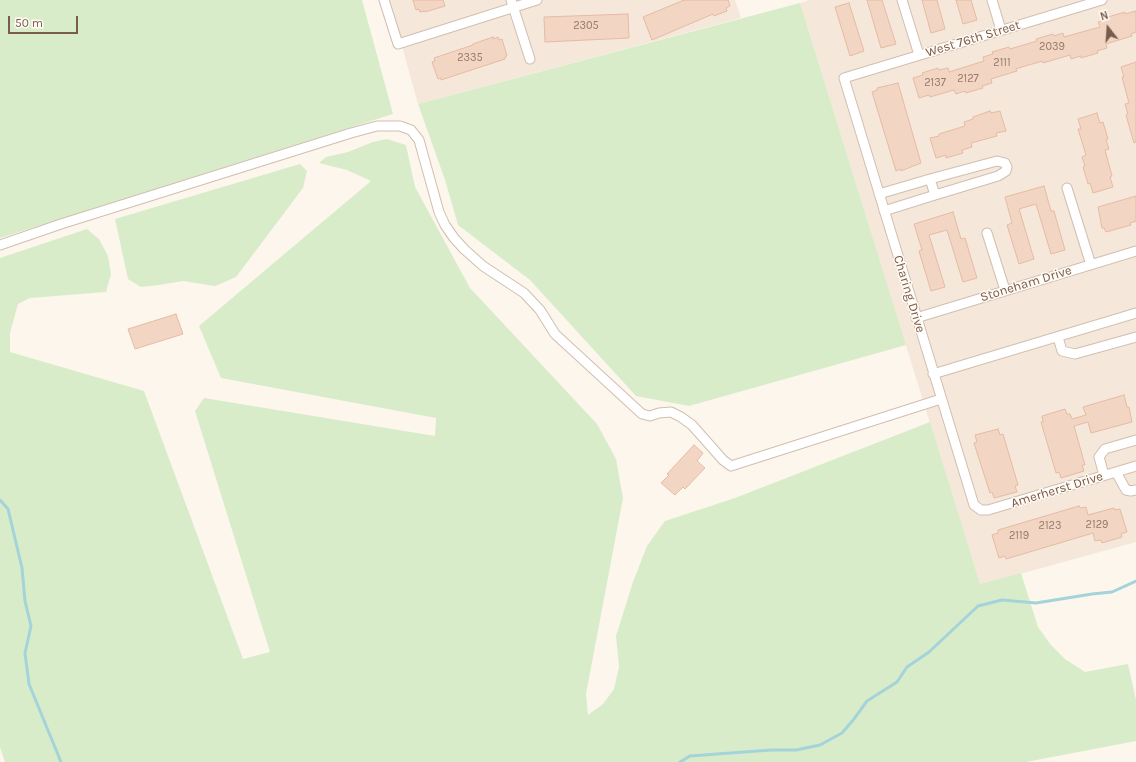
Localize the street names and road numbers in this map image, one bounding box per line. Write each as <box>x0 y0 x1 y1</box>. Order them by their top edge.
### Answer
street label: West 76th Street <box>924 17 1022 61</box>
street label: Charing Drive <box>890 253 928 335</box>
street label: Stoneham Drive <box>978 263 1074 305</box>
street label: Amerherst Drive <box>1009 469 1105 511</box>

